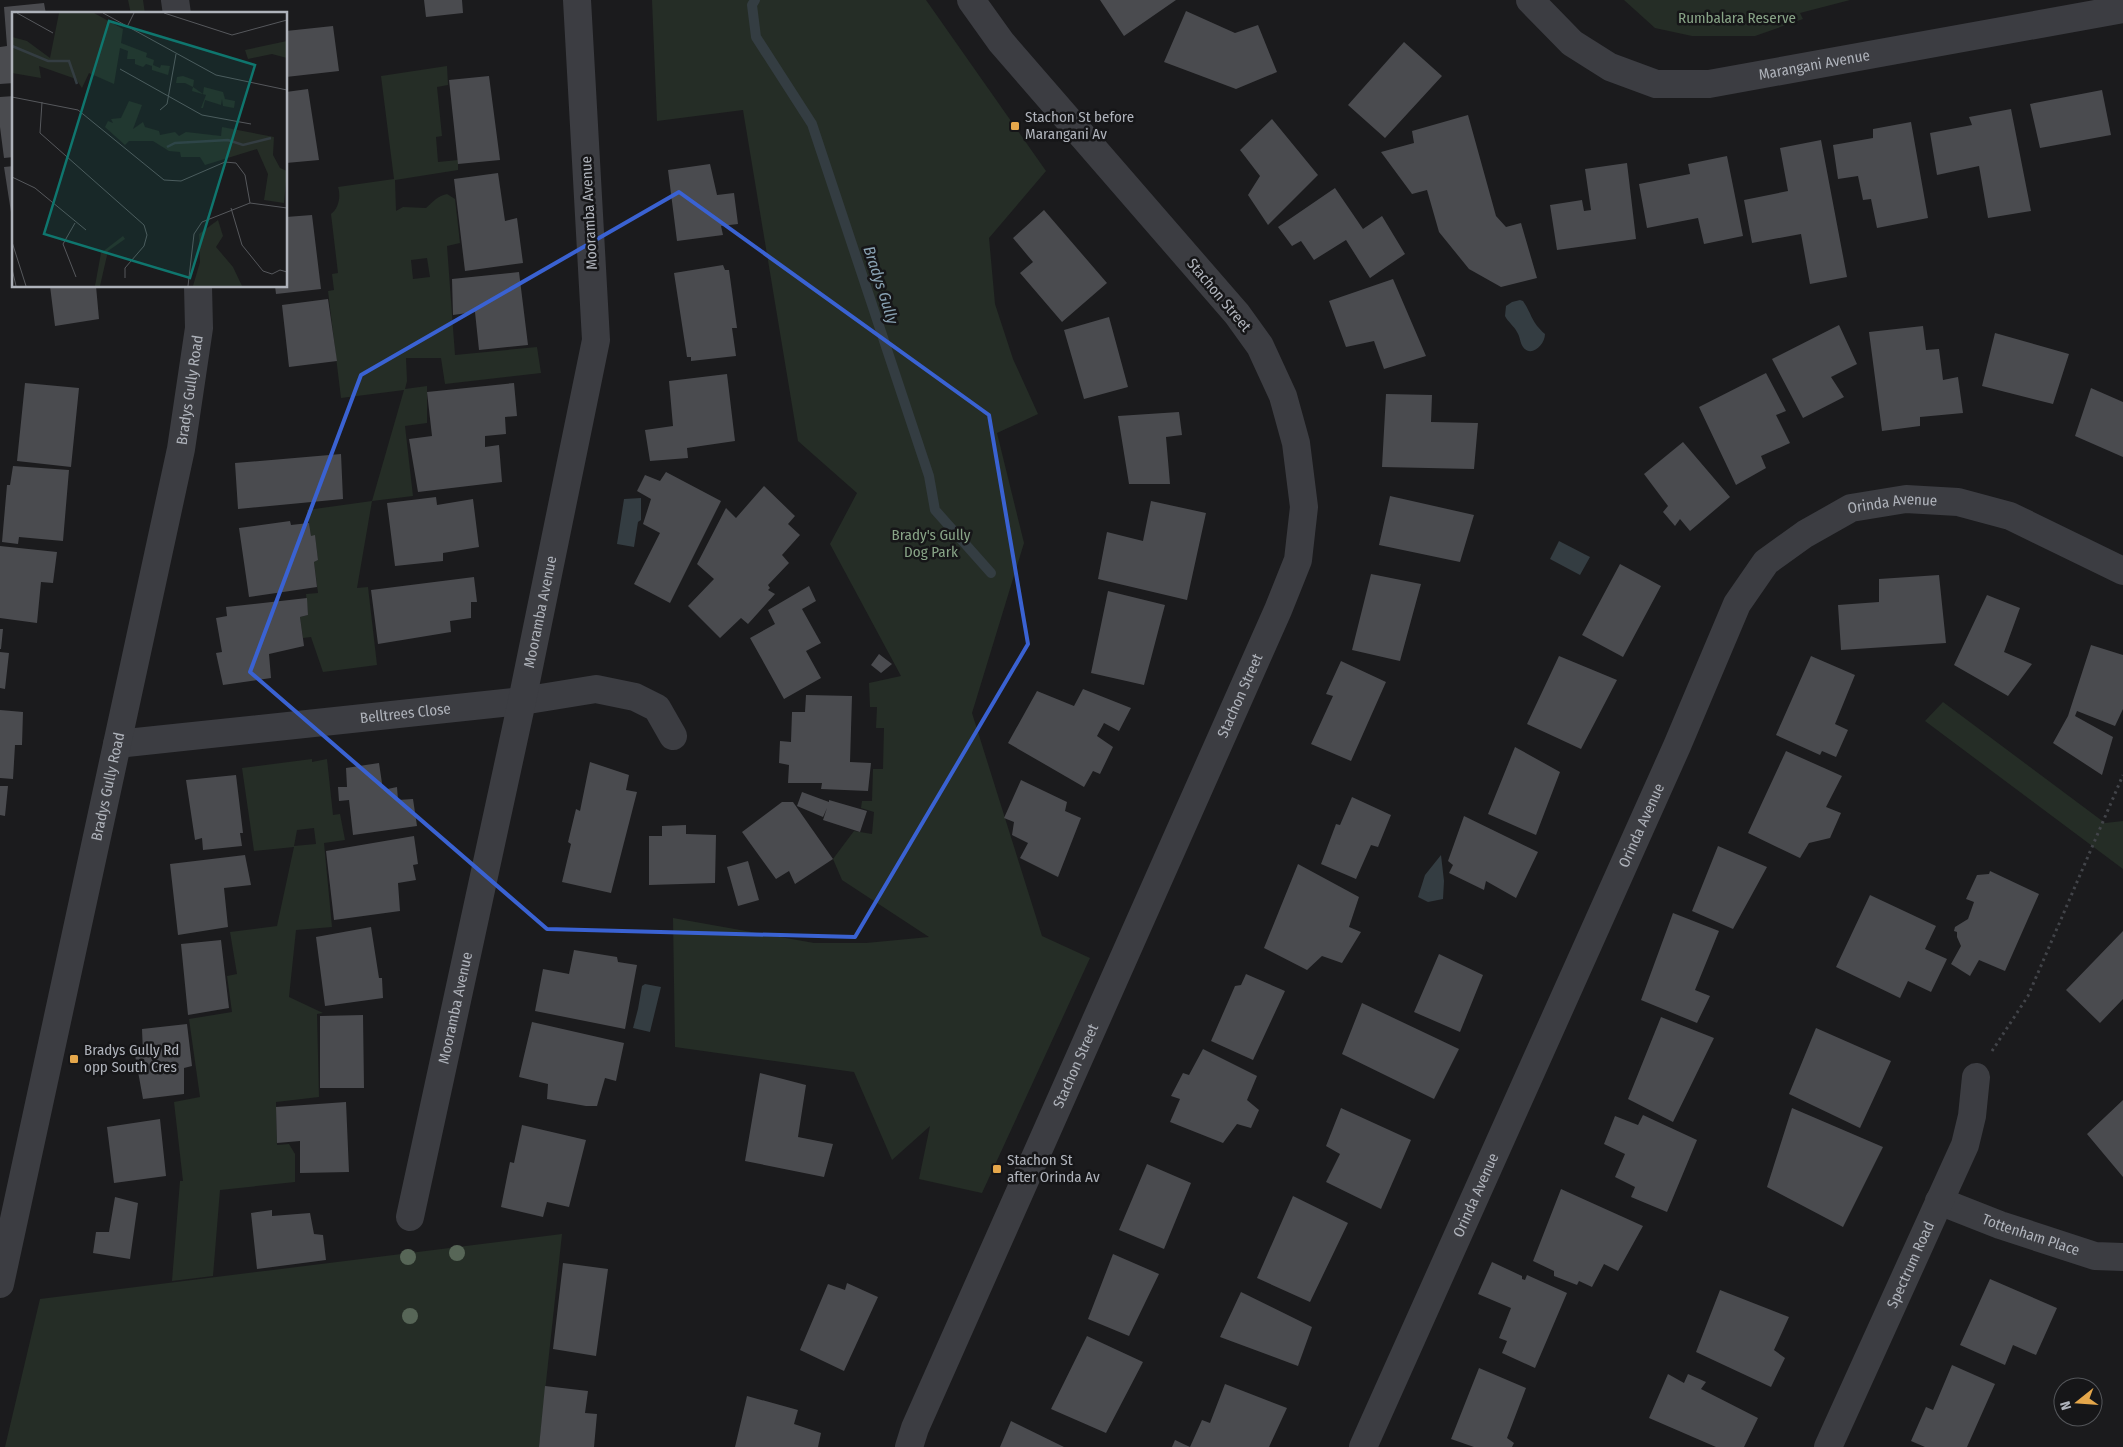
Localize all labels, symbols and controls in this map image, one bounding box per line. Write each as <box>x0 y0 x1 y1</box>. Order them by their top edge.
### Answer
park label: Rumbalara Reserve <box>1678 9 1796 27</box>
inset map <box>12 12 288 288</box>
street label: Marangani Avenue <box>1757 46 1871 84</box>
place label: Stachon St before Marangani Av <box>1025 108 1134 143</box>
marker: Stachon St before Marangani Av <box>1009 120 1021 132</box>
street label: Mooramba Avenue <box>577 156 601 270</box>
water label: Bradys Gully <box>859 244 903 327</box>
street label: Stachon Street <box>1183 255 1255 335</box>
street label: Bradys Gully Road <box>173 334 207 446</box>
street label: Orinda Avenue <box>1846 490 1938 517</box>
park label: Brady's Gully Dog Park <box>892 526 971 561</box>
street label: Mooramba Avenue <box>520 554 561 670</box>
street label: Stachon Street <box>1213 651 1266 741</box>
street label: Belltrees Close <box>359 700 452 727</box>
street label: Bradys Gully Road <box>87 731 128 842</box>
street label: Orinda Avenue <box>1615 781 1668 870</box>
street label: Mooramba Avenue <box>435 950 476 1065</box>
street label: Stachon Street <box>1049 1021 1102 1111</box>
place label: Bradys Gully Rd opp South Cres <box>84 1041 179 1076</box>
marker: Bradys Gully Rd opp South Cres <box>68 1053 80 1065</box>
street label: Orinda Avenue <box>1449 1150 1503 1240</box>
place label: Stachon St after Orinda Av <box>1007 1151 1100 1186</box>
marker: Stachon St after Orinda Av <box>991 1163 1003 1175</box>
street label: Tottenham Place <box>1980 1210 2082 1259</box>
street label: Spectrum Road <box>1883 1219 1938 1311</box>
north arrow <box>2053 1377 2103 1427</box>
text: N <box>2057 1399 2075 1412</box>

